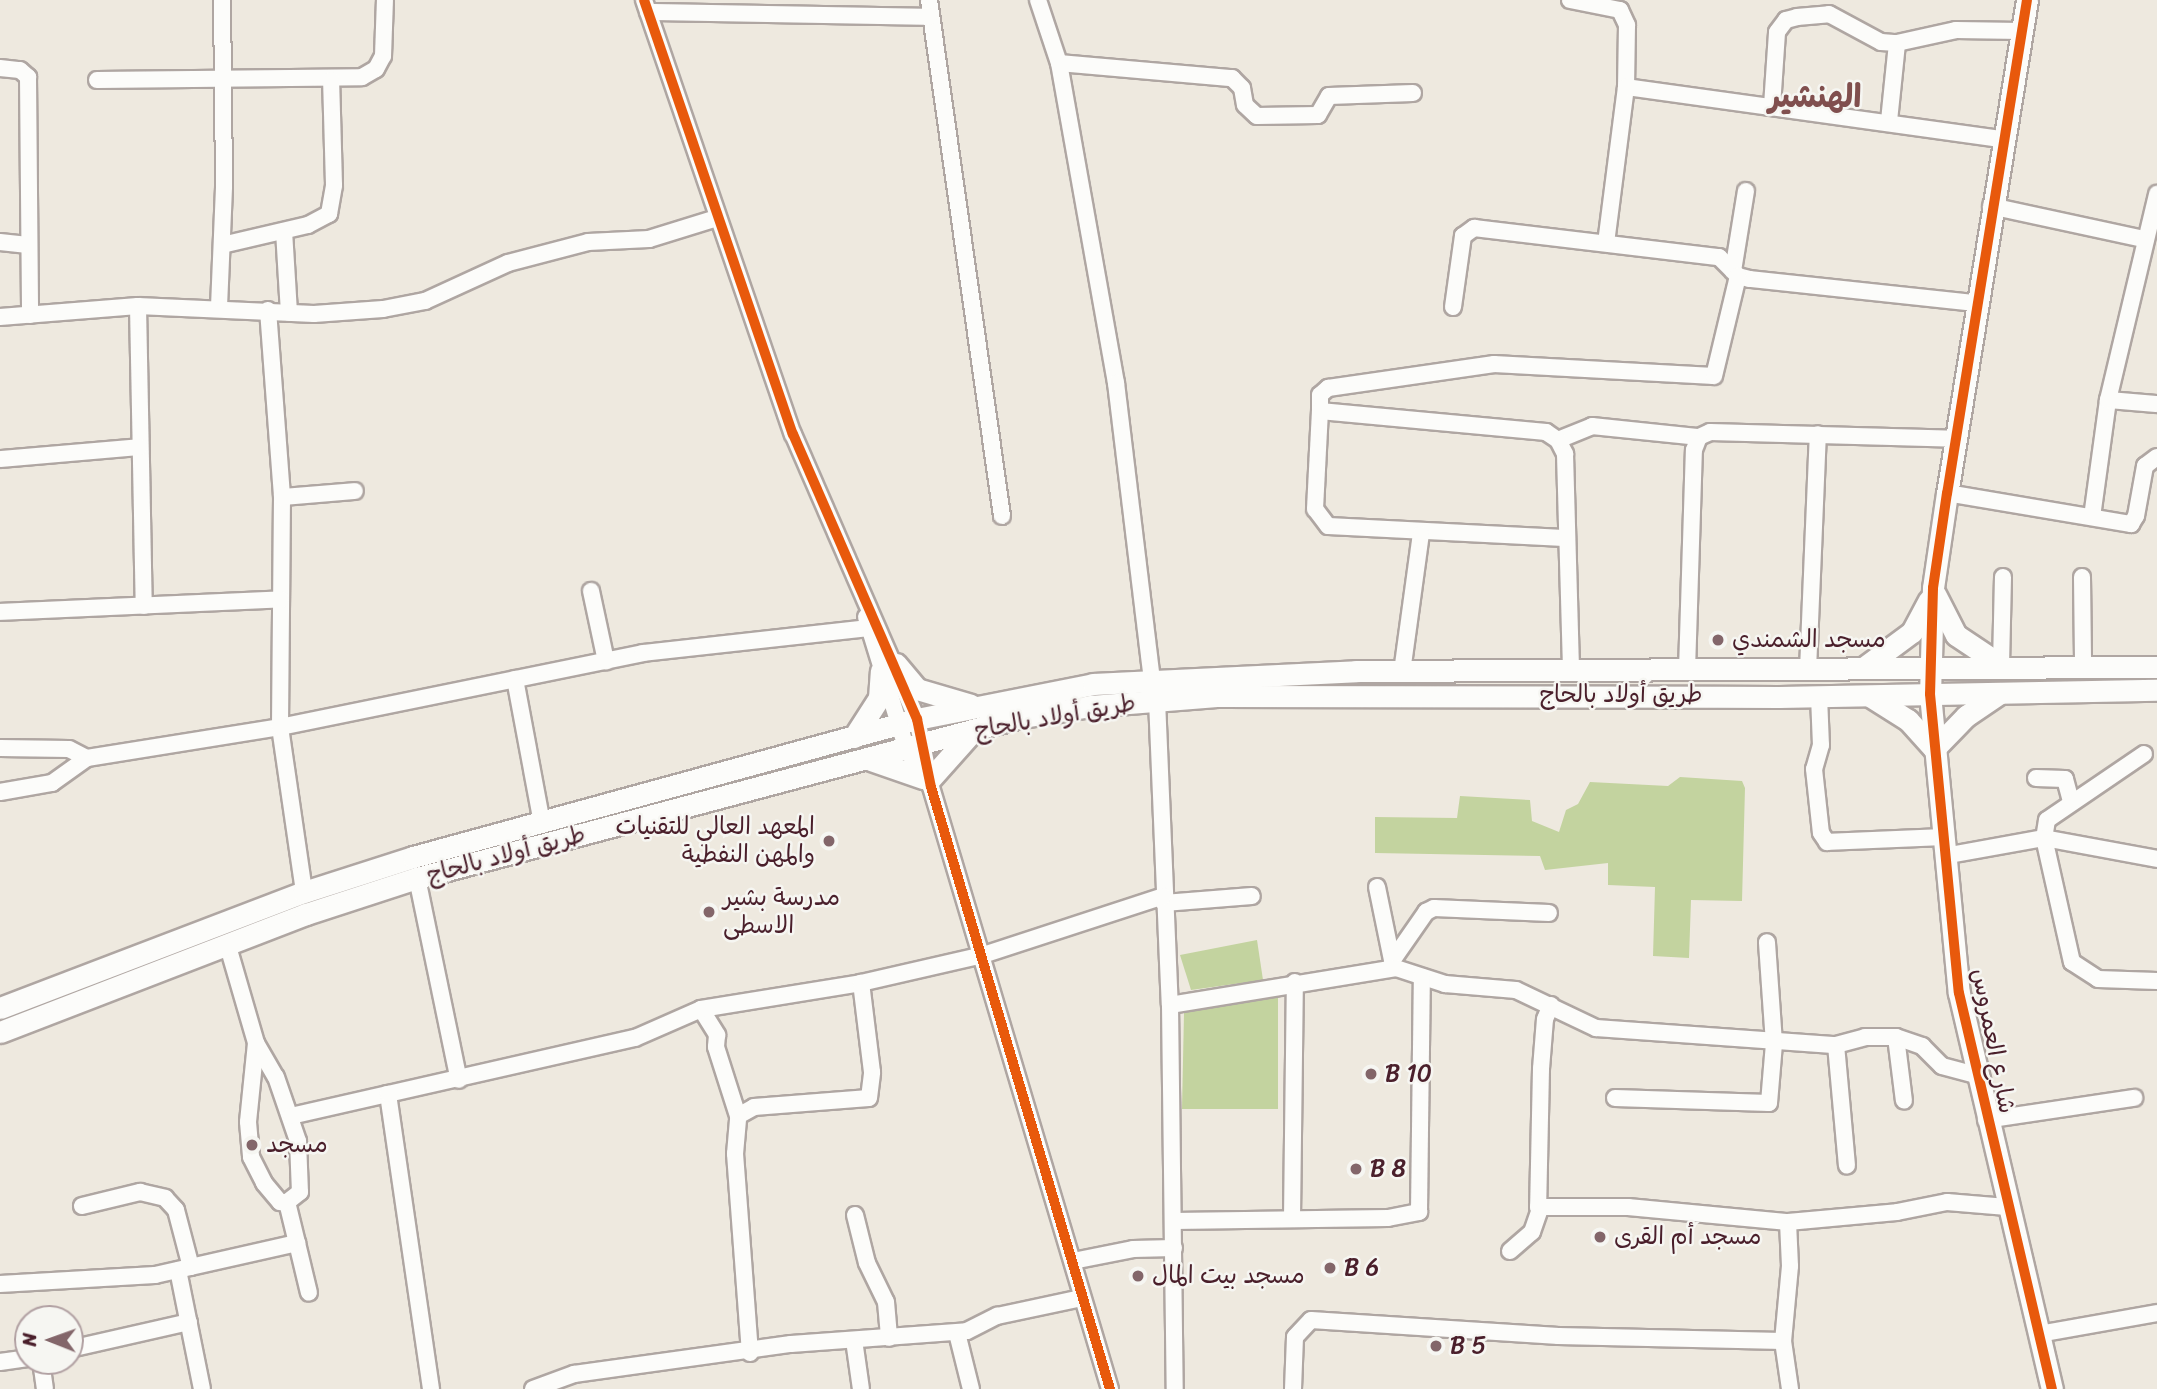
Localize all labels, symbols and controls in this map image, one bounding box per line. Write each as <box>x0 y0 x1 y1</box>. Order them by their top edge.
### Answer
district label: الهنشير <box>1769 78 1861 116</box>
place label: مسجد الشمندي <box>1732 626 1886 654</box>
marker: مسجد الشمندي <box>1710 632 1726 648</box>
street label: طريق أولاد بالحاج <box>1539 681 1703 709</box>
street label: طريق أولاد بالحاج <box>972 689 1138 745</box>
place label: المعهد العالي للتقنيات والمهن النفطية <box>616 813 815 869</box>
street label: طريق أولاد بالحاج <box>423 820 589 890</box>
marker: المعهد العالي للتقنيات والمهن النفطية <box>821 833 837 849</box>
place label: مدرسة بشير الاسطى <box>723 884 840 940</box>
marker: مدرسة بشير الاسطى <box>701 904 717 920</box>
street label: شارع العمروس <box>1965 966 2021 1116</box>
place label: B 10 <box>1385 1060 1432 1088</box>
marker: B 10 <box>1363 1066 1379 1082</box>
place label: مسجد <box>266 1131 328 1159</box>
marker: مسجد <box>244 1137 260 1153</box>
place label: B 8 <box>1370 1155 1406 1183</box>
marker: B 8 <box>1348 1161 1364 1177</box>
place label: مسجد أم القرى <box>1614 1223 1762 1251</box>
marker: مسجد أم القرى <box>1592 1229 1608 1245</box>
place label: B 6 <box>1344 1254 1379 1282</box>
marker: B 6 <box>1322 1260 1338 1276</box>
place label: مسجد بيت المال <box>1152 1262 1305 1290</box>
marker: مسجد بيت المال <box>1130 1268 1146 1284</box>
north arrow <box>14 1305 84 1375</box>
place label: B 5 <box>1450 1332 1486 1360</box>
text: N <box>13 1333 46 1347</box>
marker: B 5 <box>1428 1338 1444 1354</box>

